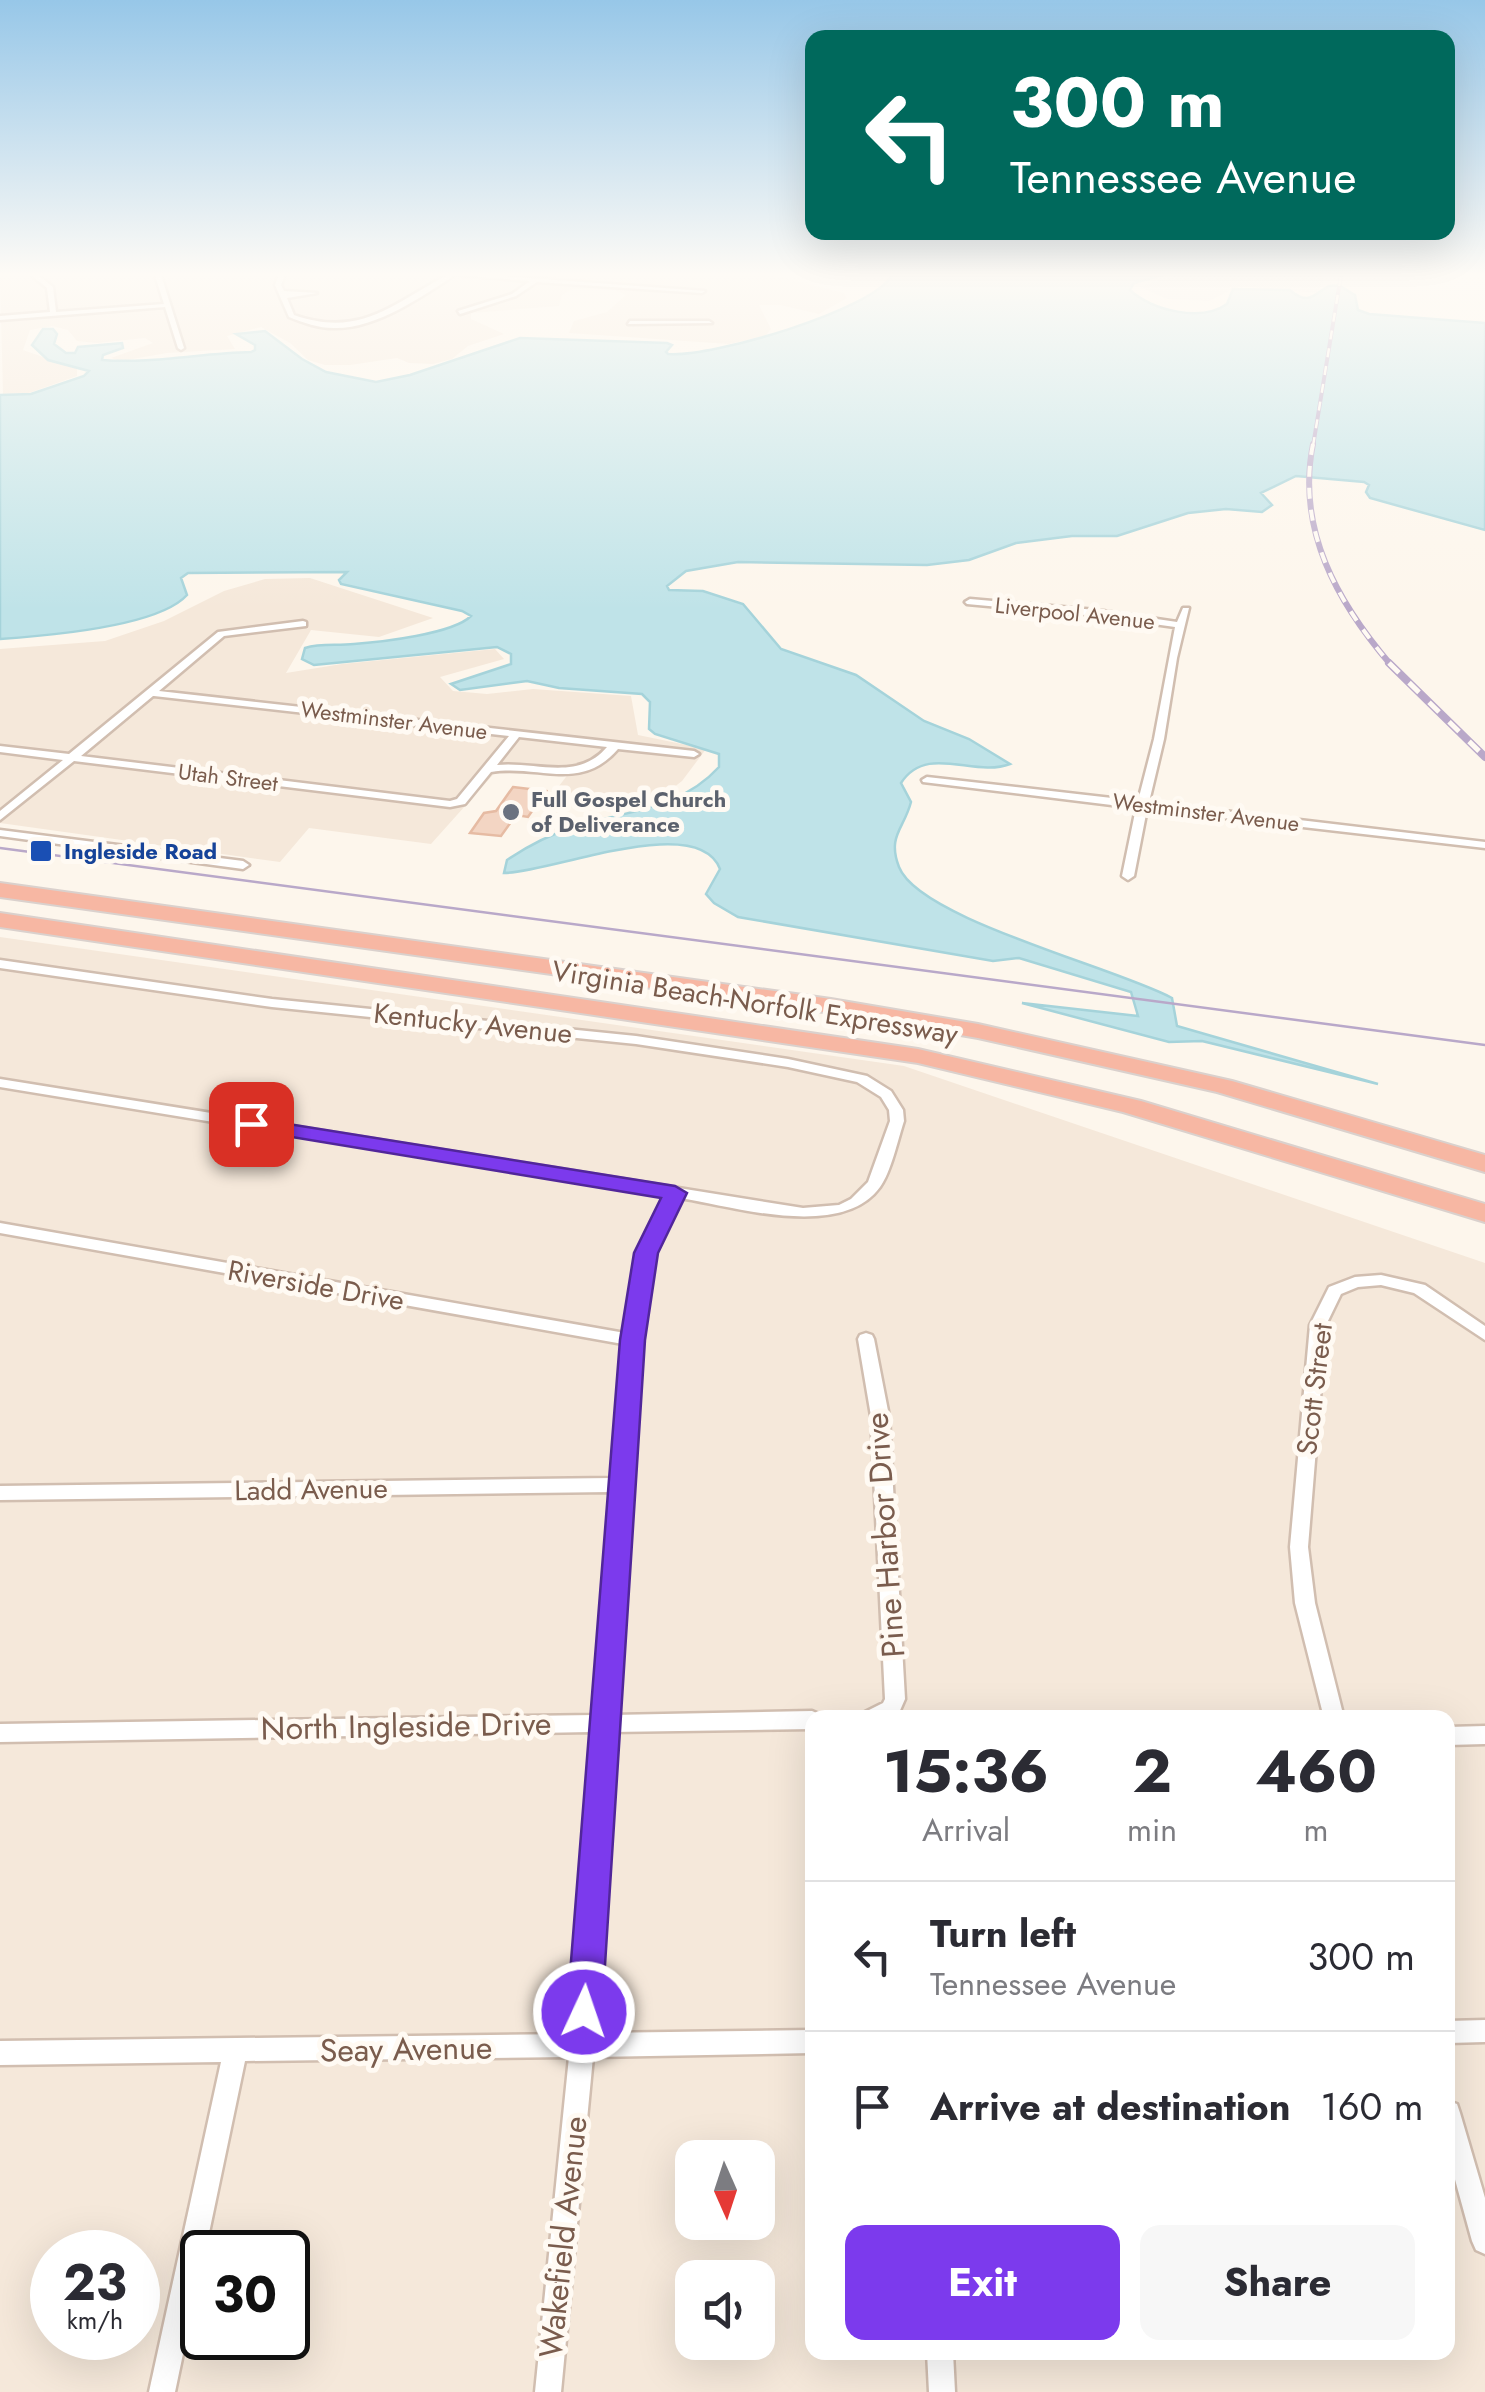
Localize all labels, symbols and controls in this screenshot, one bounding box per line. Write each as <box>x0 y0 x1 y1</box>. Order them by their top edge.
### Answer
text: 300 m <box>1010 52 1225 153</box>
icon: left <box>845 70 975 200</box>
text: Tennessee Avenue <box>1010 145 1356 210</box>
street label: Liverpool Avenue <box>993 589 1157 637</box>
street label: Westminster Avenue <box>299 693 489 747</box>
street label: Utah Street <box>176 755 280 799</box>
place label: Full Gospel Church of Deliverance <box>531 783 726 840</box>
street label: Westminster Avenue <box>1111 785 1301 839</box>
marker: Full Gospel Church of Deliverance <box>500 801 522 823</box>
place label: Ingleside Road <box>64 835 217 867</box>
marker: Ingleside Road <box>28 838 54 864</box>
street label: Virginia Beach-Norfolk Expressway <box>549 950 961 1055</box>
street label: Kentucky Avenue <box>372 993 574 1054</box>
pin <box>209 1082 294 1167</box>
icon: arrive <box>224 1097 279 1152</box>
street label: Riverside Drive <box>224 1250 407 1321</box>
street label: Scott Street <box>1286 1320 1343 1457</box>
street label: Pine Harbor Drive <box>853 1411 917 1659</box>
street label: Ladd Avenue <box>234 1468 388 1511</box>
street label: North Ingleside Drive <box>260 1700 552 1752</box>
text: 15:36 <box>883 1728 1049 1815</box>
text: 2 <box>1132 1728 1172 1815</box>
text: 460 <box>1255 1728 1377 1815</box>
text: Arrival <box>922 1807 1010 1853</box>
text: min <box>1127 1807 1177 1853</box>
text: m <box>1304 1807 1329 1853</box>
text: Turn left <box>930 1906 1076 1961</box>
icon: left <box>845 1929 900 1984</box>
text: 300 m <box>1308 1929 1415 1984</box>
position arrow <box>532 1960 636 2064</box>
text: Tennessee Avenue <box>930 1961 1176 2007</box>
street label: Seay Avenue <box>319 2024 493 2074</box>
icon: arrive <box>845 2079 900 2134</box>
text: Arrive at destination <box>930 2079 1291 2134</box>
text: 160 m <box>1321 2079 1423 2134</box>
street label: Wakefield Avenue <box>527 2114 599 2360</box>
north arrow <box>675 2140 775 2240</box>
map controls <box>675 2140 775 2360</box>
button: Exit <box>845 2225 1120 2340</box>
button: Share <box>1140 2225 1415 2340</box>
speed limit sign: 30 <box>180 2230 310 2360</box>
text: 23 <box>63 2246 127 2319</box>
button: sound <box>675 2260 775 2360</box>
text: km/h <box>67 2302 123 2338</box>

